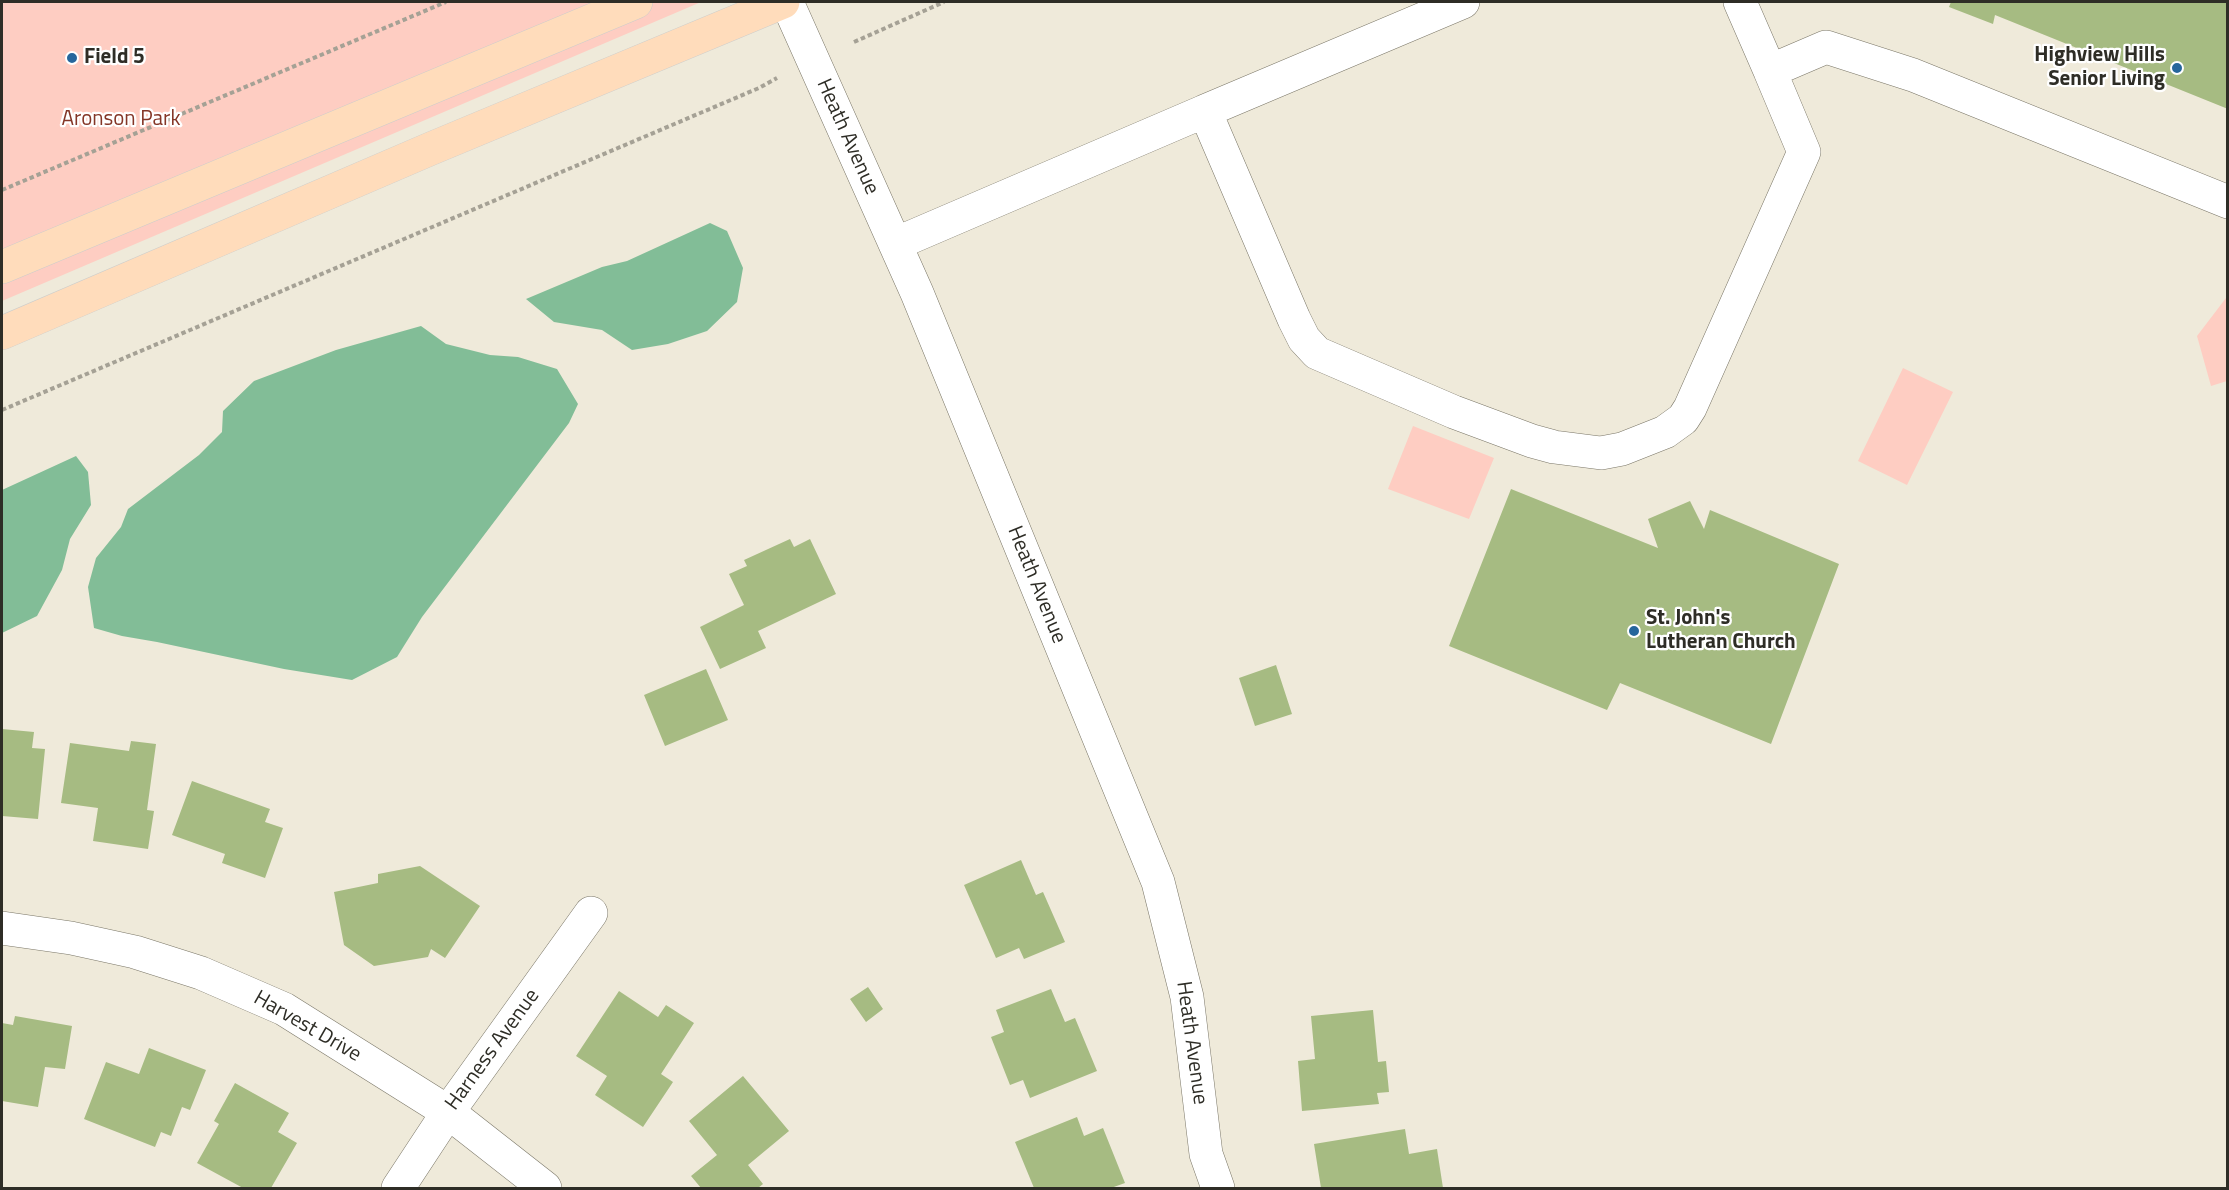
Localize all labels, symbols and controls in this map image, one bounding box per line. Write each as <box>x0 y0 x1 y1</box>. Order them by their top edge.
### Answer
place label: Highview Hills Senior Living <box>2034 43 2165 93</box>
place label: Field 5 <box>84 45 145 71</box>
marker: Field 5 <box>65 51 79 65</box>
marker: Highview Hills Senior Living <box>2170 61 2184 75</box>
street label: Heath Avenue <box>810 75 884 199</box>
park label: Aronson Park <box>62 107 180 133</box>
street label: Heath Avenue <box>1001 523 1071 647</box>
place label: St. John's Lutheran Church <box>1646 606 1796 656</box>
marker: St. John's Lutheran Church <box>1627 624 1641 638</box>
street label: Heath Avenue <box>1170 980 1212 1106</box>
street label: Harness Avenue <box>441 984 545 1116</box>
street label: Harvest Drive <box>249 986 365 1068</box>

